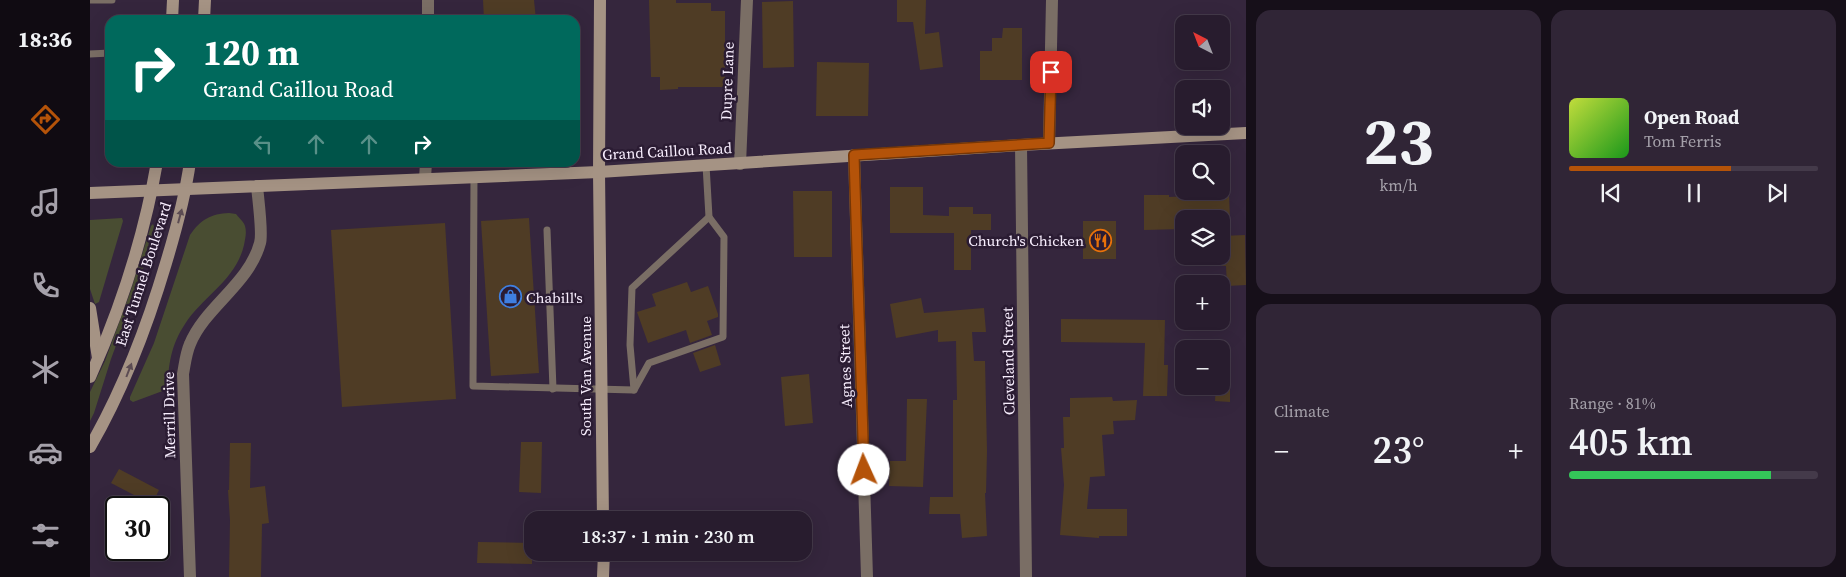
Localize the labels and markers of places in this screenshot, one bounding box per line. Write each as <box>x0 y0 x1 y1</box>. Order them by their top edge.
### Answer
pin <box>1030 51 1072 93</box>
restaurant icon: Church's Chicken <box>1088 228 1112 252</box>
place label: Church's Chicken <box>968 230 1084 251</box>
shop icon: Chabill's <box>498 285 522 309</box>
place label: Chabill's <box>526 287 583 308</box>

